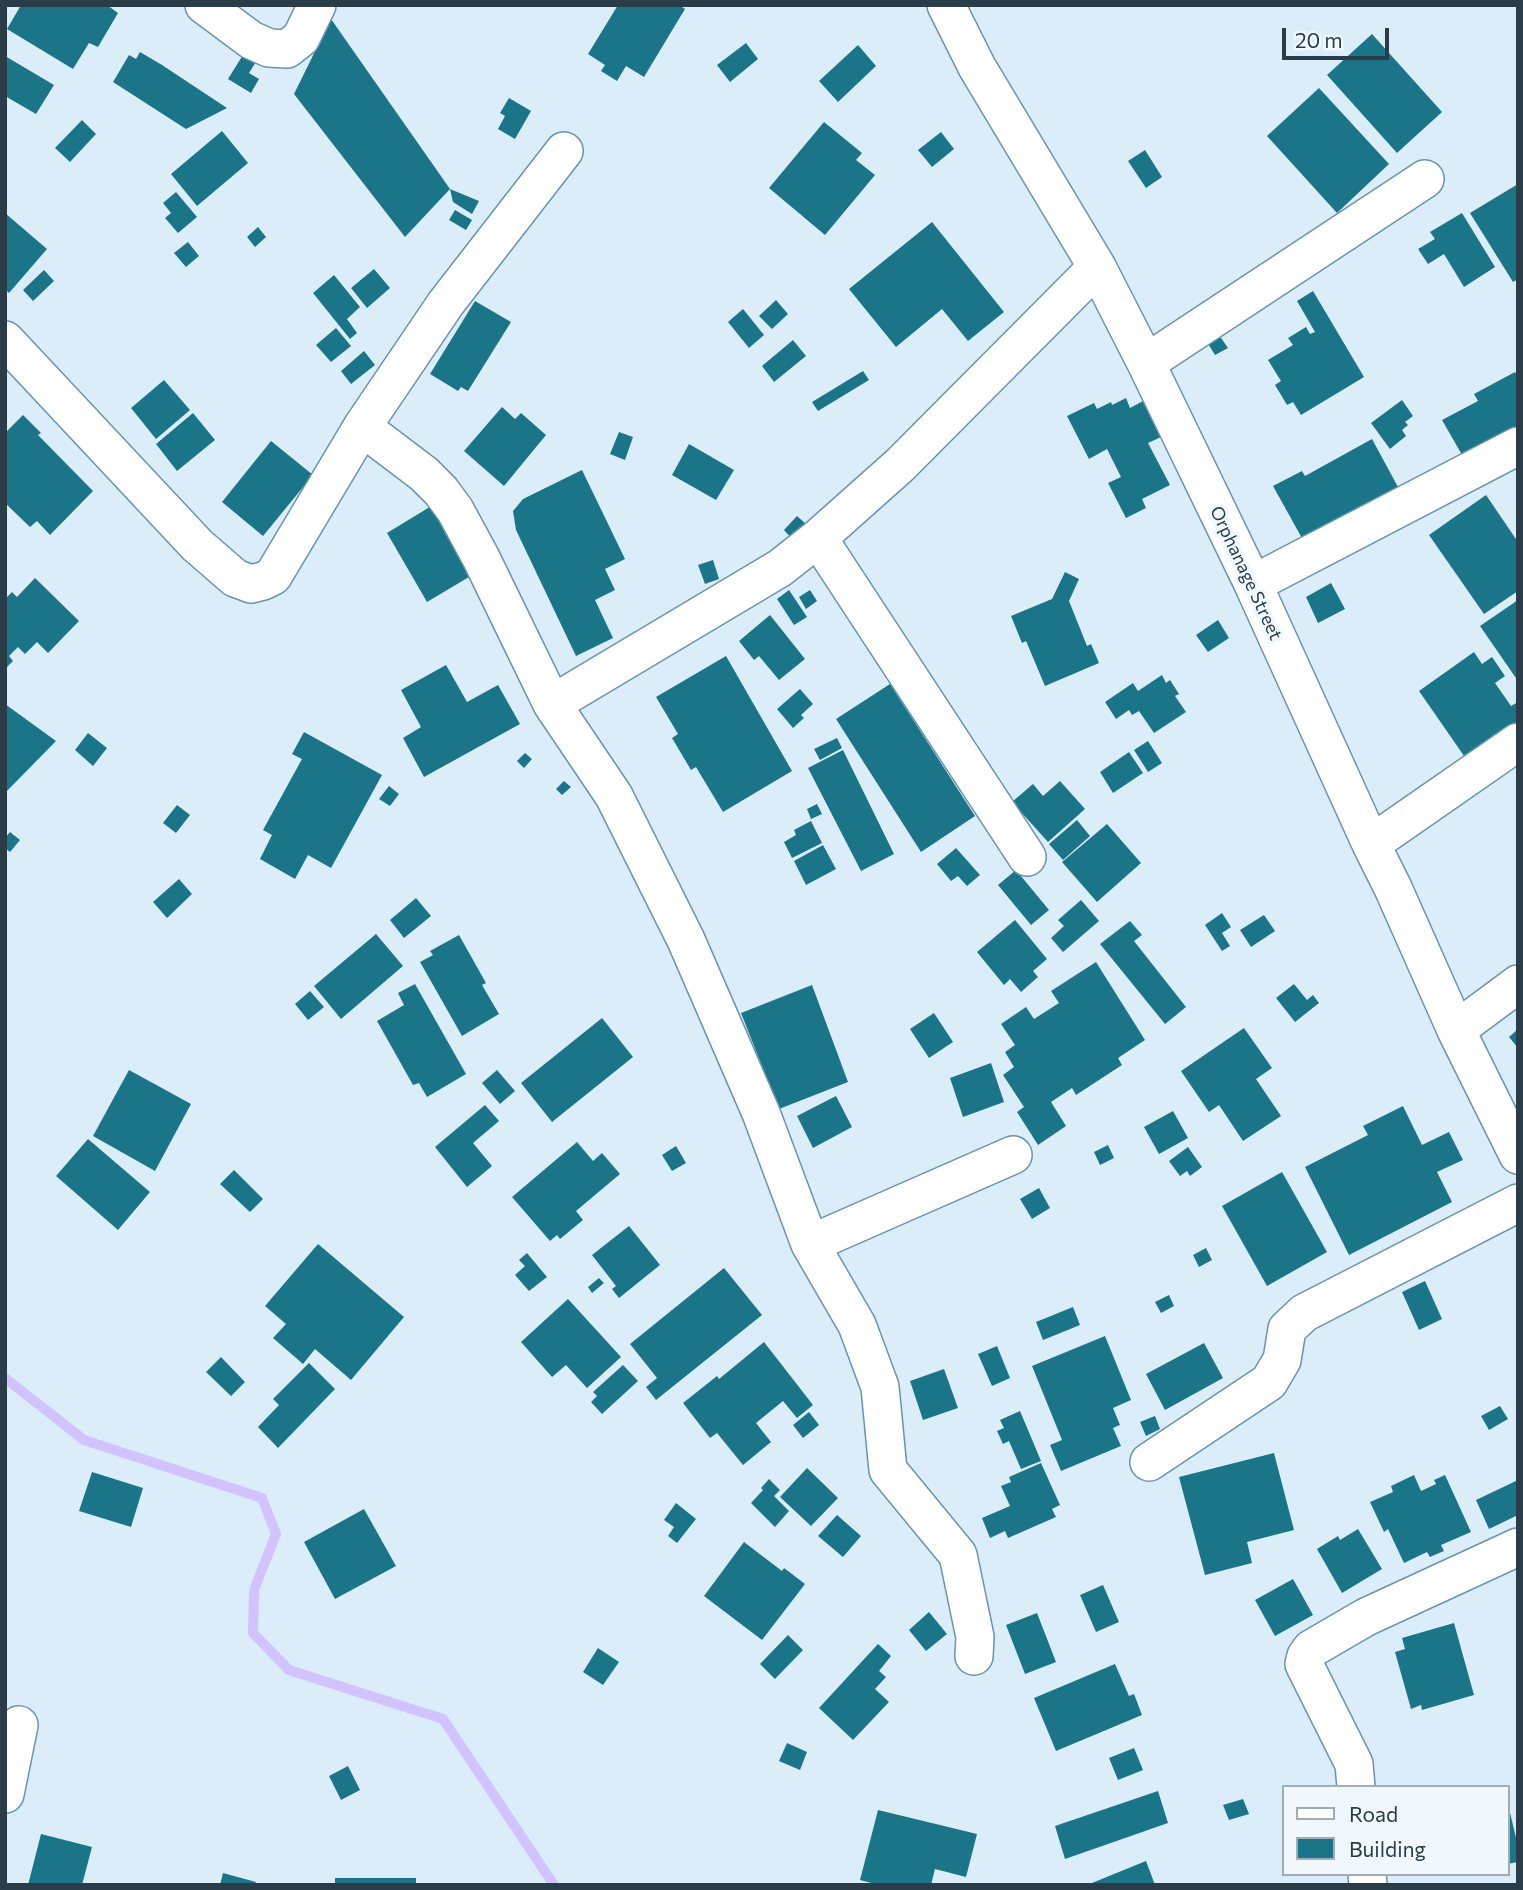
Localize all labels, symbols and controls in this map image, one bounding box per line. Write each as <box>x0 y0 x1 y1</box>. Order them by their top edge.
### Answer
scale bar <box>1285 14 1392 58</box>
text: 20 m <box>1295 27 1343 52</box>
street label: Orphanage Street <box>1205 503 1287 643</box>
legend <box>1282 1785 1509 1876</box>
text: Road <box>1349 1801 1398 1826</box>
text: Building <box>1349 1836 1426 1861</box>

